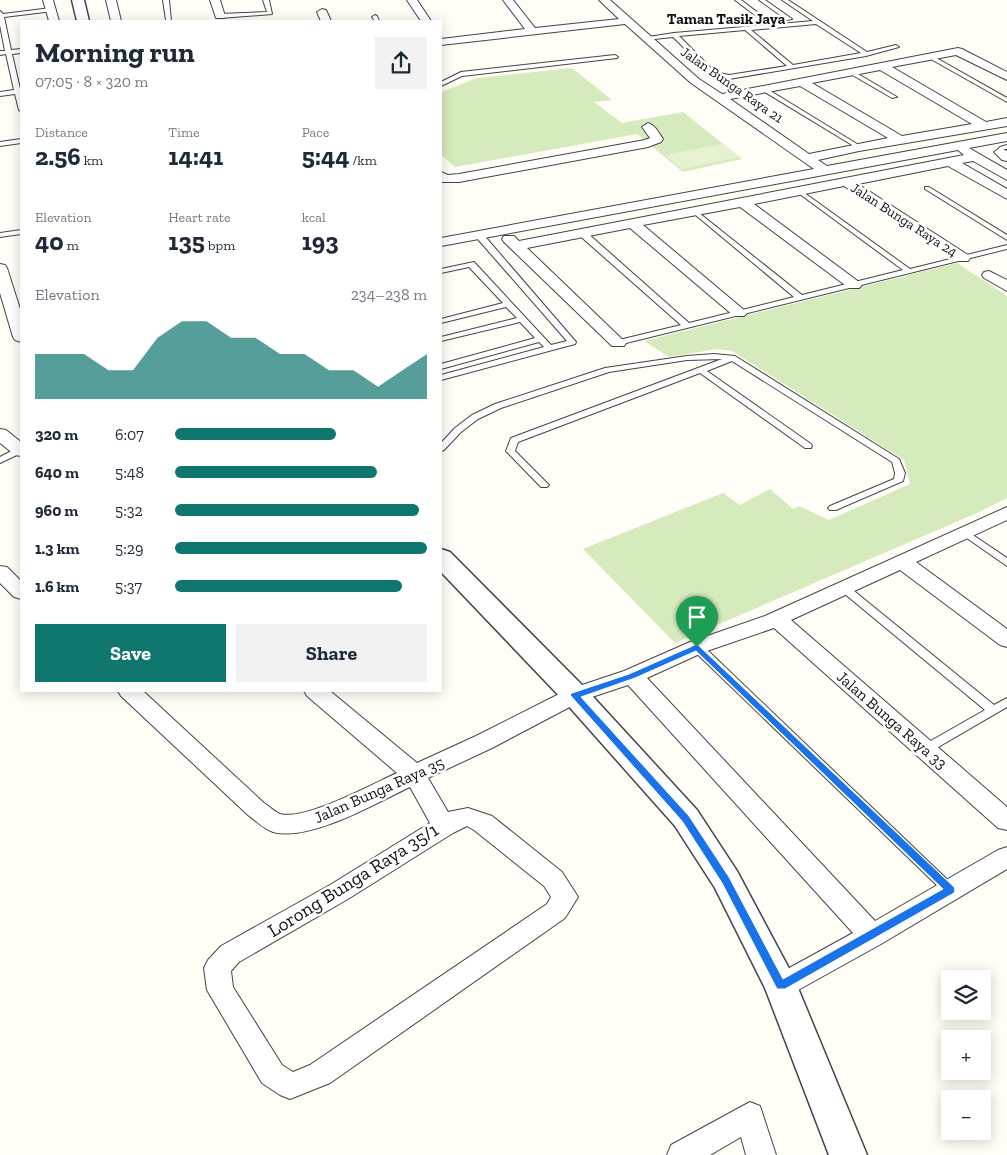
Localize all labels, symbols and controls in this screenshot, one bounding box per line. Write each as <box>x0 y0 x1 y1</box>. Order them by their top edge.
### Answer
district label: Taman Tasik Jaya <box>667 10 786 28</box>
text: Morning run <box>35 36 195 69</box>
button: share <box>375 37 427 89</box>
street label: Jalan Bunga Raya 21 <box>677 43 787 127</box>
text: 07:05 · 8 × 320 m <box>35 72 148 91</box>
text: Distance <box>35 124 88 141</box>
text: Time <box>168 124 200 141</box>
text: Pace <box>302 124 329 141</box>
text: 2.56 <box>35 141 81 171</box>
text: 14:41 <box>168 141 223 171</box>
text: 5:44 <box>302 141 349 171</box>
text: km <box>81 152 103 169</box>
text: /km <box>349 152 377 169</box>
street label: Jalan Bunga Raya 24 <box>848 179 961 261</box>
text: Elevation <box>35 209 92 226</box>
text: Heart rate <box>168 209 231 226</box>
text: kcal <box>302 209 326 226</box>
text: 40 <box>35 226 64 256</box>
text: 135 <box>168 226 205 256</box>
text: 193 <box>302 226 338 256</box>
text: m <box>64 237 79 254</box>
text: bpm <box>205 237 235 254</box>
text: Elevation <box>35 285 100 304</box>
text: 234–238 m <box>351 285 427 304</box>
text: 320 m <box>35 425 78 444</box>
text: 6:07 <box>115 425 144 444</box>
text: 640 m <box>35 463 79 482</box>
text: 5:48 <box>115 463 144 482</box>
text: 960 m <box>35 501 78 520</box>
text: 5:32 <box>115 501 143 520</box>
text: 1.3 km <box>35 539 80 558</box>
text: 5:29 <box>115 539 144 558</box>
text: 1.6 km <box>35 577 79 596</box>
text: 5:37 <box>115 577 142 596</box>
pin <box>676 596 718 647</box>
icon: arrive <box>683 603 711 631</box>
button: Save <box>35 624 226 682</box>
button: Share <box>236 624 427 682</box>
street label: Jalan Bunga Raya 33 <box>833 667 951 773</box>
street label: Jalan Bunga Raya 35 <box>311 753 447 827</box>
street label: Lorong Bunga Raya 35/1 <box>263 818 443 942</box>
map controls <box>941 970 991 1140</box>
button: layers <box>941 970 991 1020</box>
button: + <box>941 1030 991 1080</box>
button: − <box>941 1090 991 1140</box>

